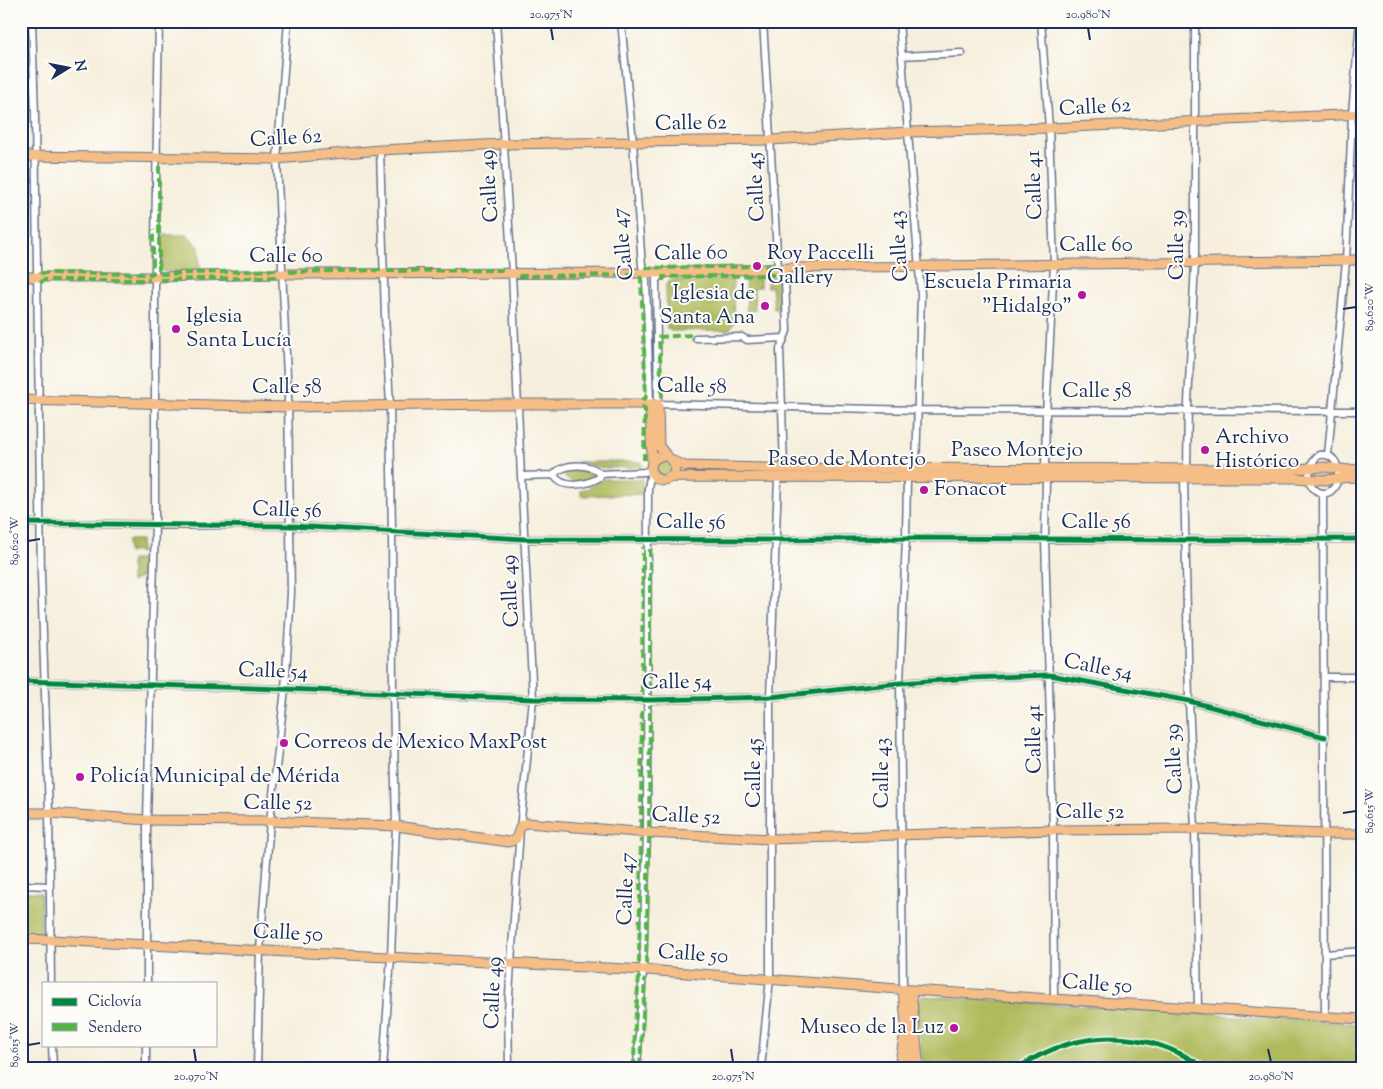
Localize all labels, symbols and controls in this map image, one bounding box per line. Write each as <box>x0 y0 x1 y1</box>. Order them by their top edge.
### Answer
text: 20.975°N <box>529 6 573 24</box>
text: 20.980°N <box>1065 6 1111 24</box>
north arrow <box>42 42 92 92</box>
text: N <box>68 59 90 73</box>
street label: Calle 62 <box>1058 91 1132 125</box>
street label: Calle 62 <box>655 108 727 140</box>
street label: Calle 62 <box>249 122 323 156</box>
street label: Calle 49 <box>473 149 507 223</box>
street label: Calle 41 <box>1019 150 1051 220</box>
street label: Calle 45 <box>740 151 774 223</box>
street label: Calle 47 <box>605 206 643 282</box>
street label: Calle 43 <box>883 209 917 283</box>
street label: Calle 39 <box>1163 210 1193 280</box>
street label: Calle 60 <box>1059 231 1133 261</box>
street label: Calle 60 <box>654 238 728 270</box>
place label: Roy Paccelli Gallery <box>767 239 875 293</box>
street label: Calle 60 <box>249 242 323 272</box>
marker: Roy Paccelli Gallery <box>751 260 763 272</box>
place label: Escuela Primaria "Hidalgo" <box>924 268 1072 322</box>
place label: Iglesia de Santa Ana <box>660 279 755 333</box>
text: 89.620°W <box>1361 282 1379 331</box>
marker: Escuela Primaria "Hidalgo" <box>1076 289 1088 301</box>
marker: Iglesia de Santa Ana <box>759 300 771 312</box>
place label: Iglesia Santa Lucía <box>186 302 292 356</box>
marker: Iglesia Santa Lucía <box>170 323 182 335</box>
street label: Calle 58 <box>657 371 727 403</box>
street label: Calle 58 <box>252 373 322 403</box>
street label: Calle 58 <box>1062 377 1132 407</box>
place label: Archivo Histórico <box>1215 423 1299 477</box>
street label: Paseo Montejo <box>951 436 1083 466</box>
marker: Archivo Histórico <box>1199 444 1211 456</box>
street label: Paseo de Montejo <box>768 445 926 475</box>
place label: Fonacot <box>934 475 1007 505</box>
marker: Fonacot <box>918 484 930 496</box>
street label: Calle 56 <box>252 495 322 527</box>
street label: Calle 56 <box>656 507 726 539</box>
street label: Calle 56 <box>1061 508 1131 538</box>
text: 89.620°W <box>6 516 24 565</box>
street label: Calle 49 <box>494 554 528 628</box>
street label: Calle 54 <box>1061 647 1135 689</box>
street label: Calle 54 <box>238 656 308 688</box>
street label: Calle 54 <box>642 667 712 699</box>
street label: Calle 41 <box>1019 704 1051 774</box>
street label: Calle 39 <box>1158 723 1192 795</box>
place label: Correos de Mexico MaxPost <box>294 728 547 758</box>
marker: Correos de Mexico MaxPost <box>278 737 290 749</box>
street label: Calle 43 <box>868 737 898 809</box>
street label: Calle 45 <box>740 738 770 808</box>
place label: Policía Municipal de Mérida <box>90 762 340 792</box>
marker: Policía Municipal de Mérida <box>74 771 86 783</box>
street label: Calle 52 <box>243 788 313 820</box>
text: 89.615°W <box>1361 788 1379 834</box>
street label: Calle 52 <box>1055 798 1125 828</box>
street label: Calle 52 <box>651 800 721 834</box>
street label: Calle 47 <box>611 851 643 926</box>
street label: Calle 50 <box>252 917 324 951</box>
street label: Calle 50 <box>657 938 729 972</box>
street label: Calle 49 <box>478 956 510 1030</box>
street label: Calle 50 <box>1061 968 1133 1002</box>
legend <box>42 982 218 1046</box>
text: Ciclovía <box>88 992 142 1013</box>
place label: Museo de la Luz <box>800 1013 944 1043</box>
text: Sendero <box>88 1018 142 1039</box>
text: 89.615°W <box>6 1022 24 1068</box>
marker: Museo de la Luz <box>948 1022 960 1034</box>
text: 20.970°N <box>174 1068 219 1086</box>
text: 20.975°N <box>711 1068 755 1086</box>
text: 20.980°N <box>1248 1068 1294 1086</box>

